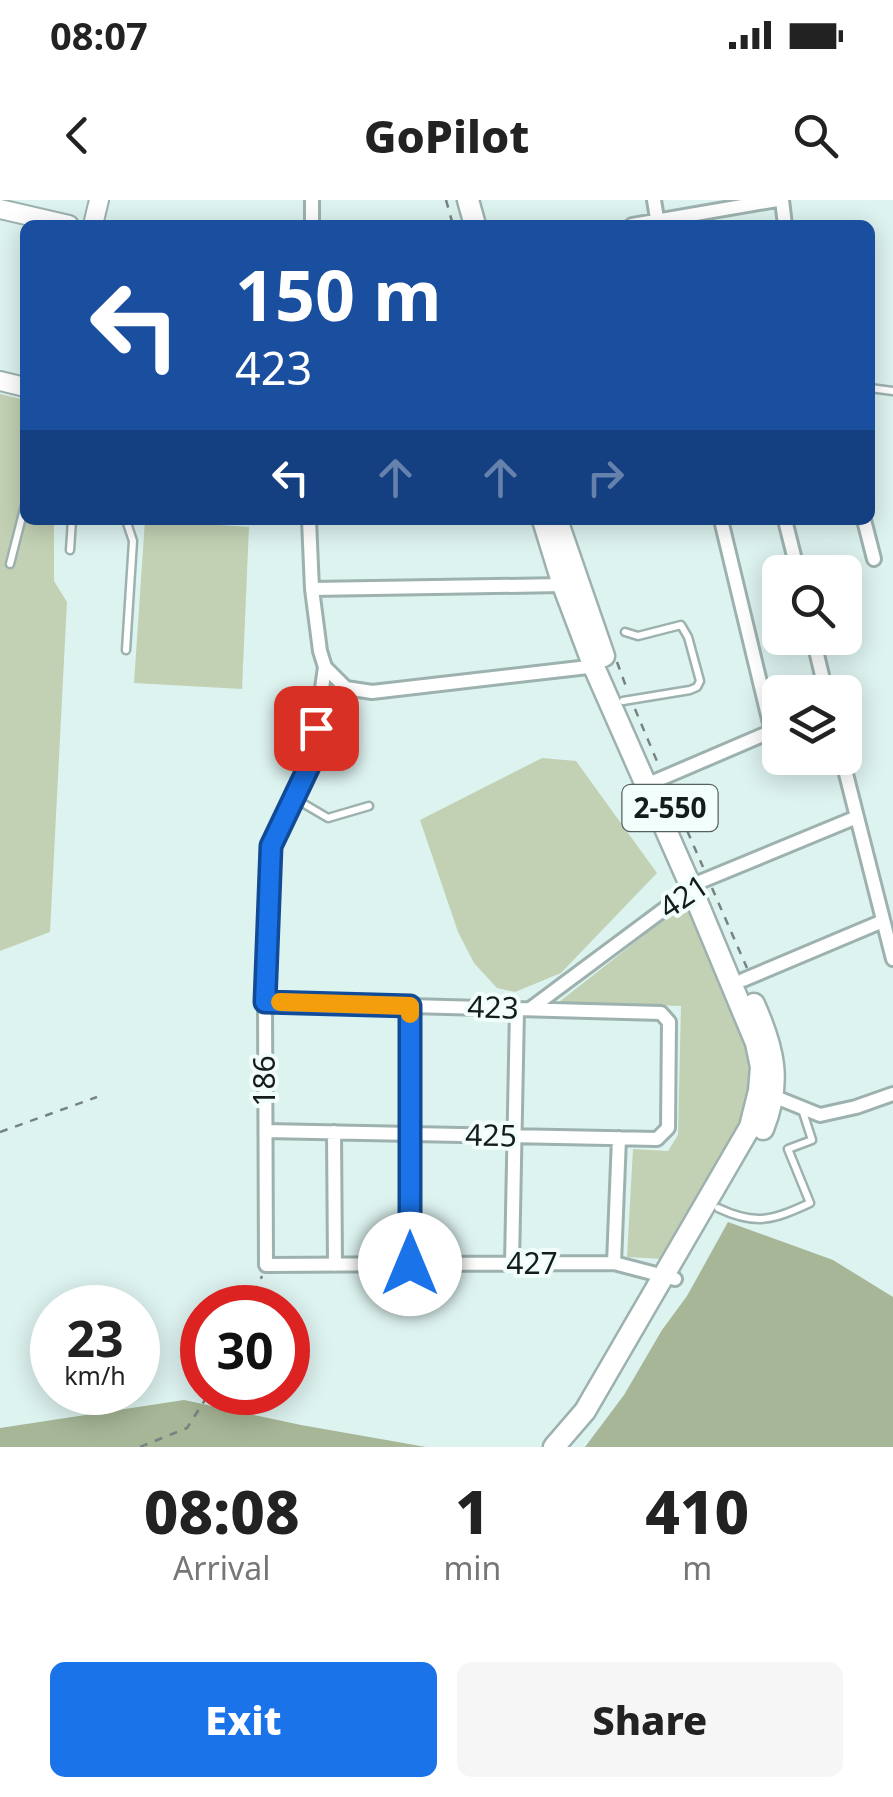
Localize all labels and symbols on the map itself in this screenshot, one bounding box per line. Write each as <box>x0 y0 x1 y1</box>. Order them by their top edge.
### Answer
pin <box>274 686 359 771</box>
road number: 2-550 <box>622 785 718 831</box>
street label: 421 <box>650 864 716 927</box>
street label: 423 <box>467 985 519 1028</box>
street label: 186 <box>243 1055 284 1107</box>
street label: 425 <box>465 1114 517 1155</box>
position arrow <box>358 1212 462 1316</box>
street label: 427 <box>506 1242 558 1283</box>
speed limit sign: 30 <box>180 1285 310 1415</box>

